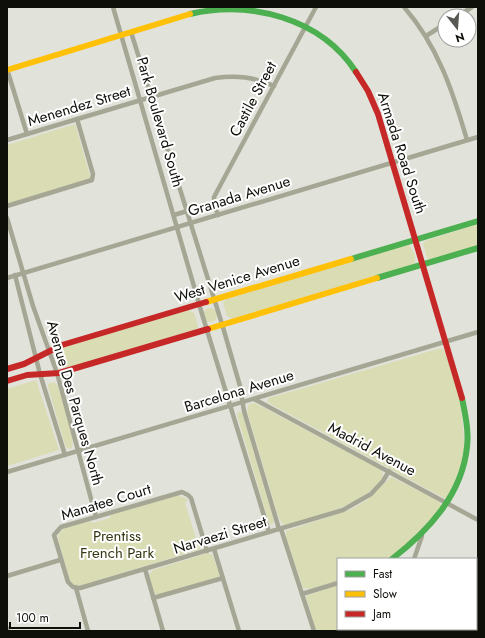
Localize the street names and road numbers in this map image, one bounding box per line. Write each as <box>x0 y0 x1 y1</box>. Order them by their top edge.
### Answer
street label: Park Boulevard South <box>131 54 189 190</box>
street label: Castile Street <box>224 57 282 141</box>
street label: Menendez Street <box>25 80 134 132</box>
street label: Armada Road South <box>372 89 432 217</box>
street label: Granada Avenue <box>185 170 293 222</box>
street label: West Venice Avenue <box>172 249 303 309</box>
street label: Avenue Des Parques North <box>41 318 109 488</box>
street label: Barcelona Avenue <box>182 364 297 418</box>
street label: Madrid Avenue <box>324 417 420 482</box>
street label: Manatee Court <box>58 478 154 526</box>
street label: Narvaezi Street <box>170 510 270 560</box>

